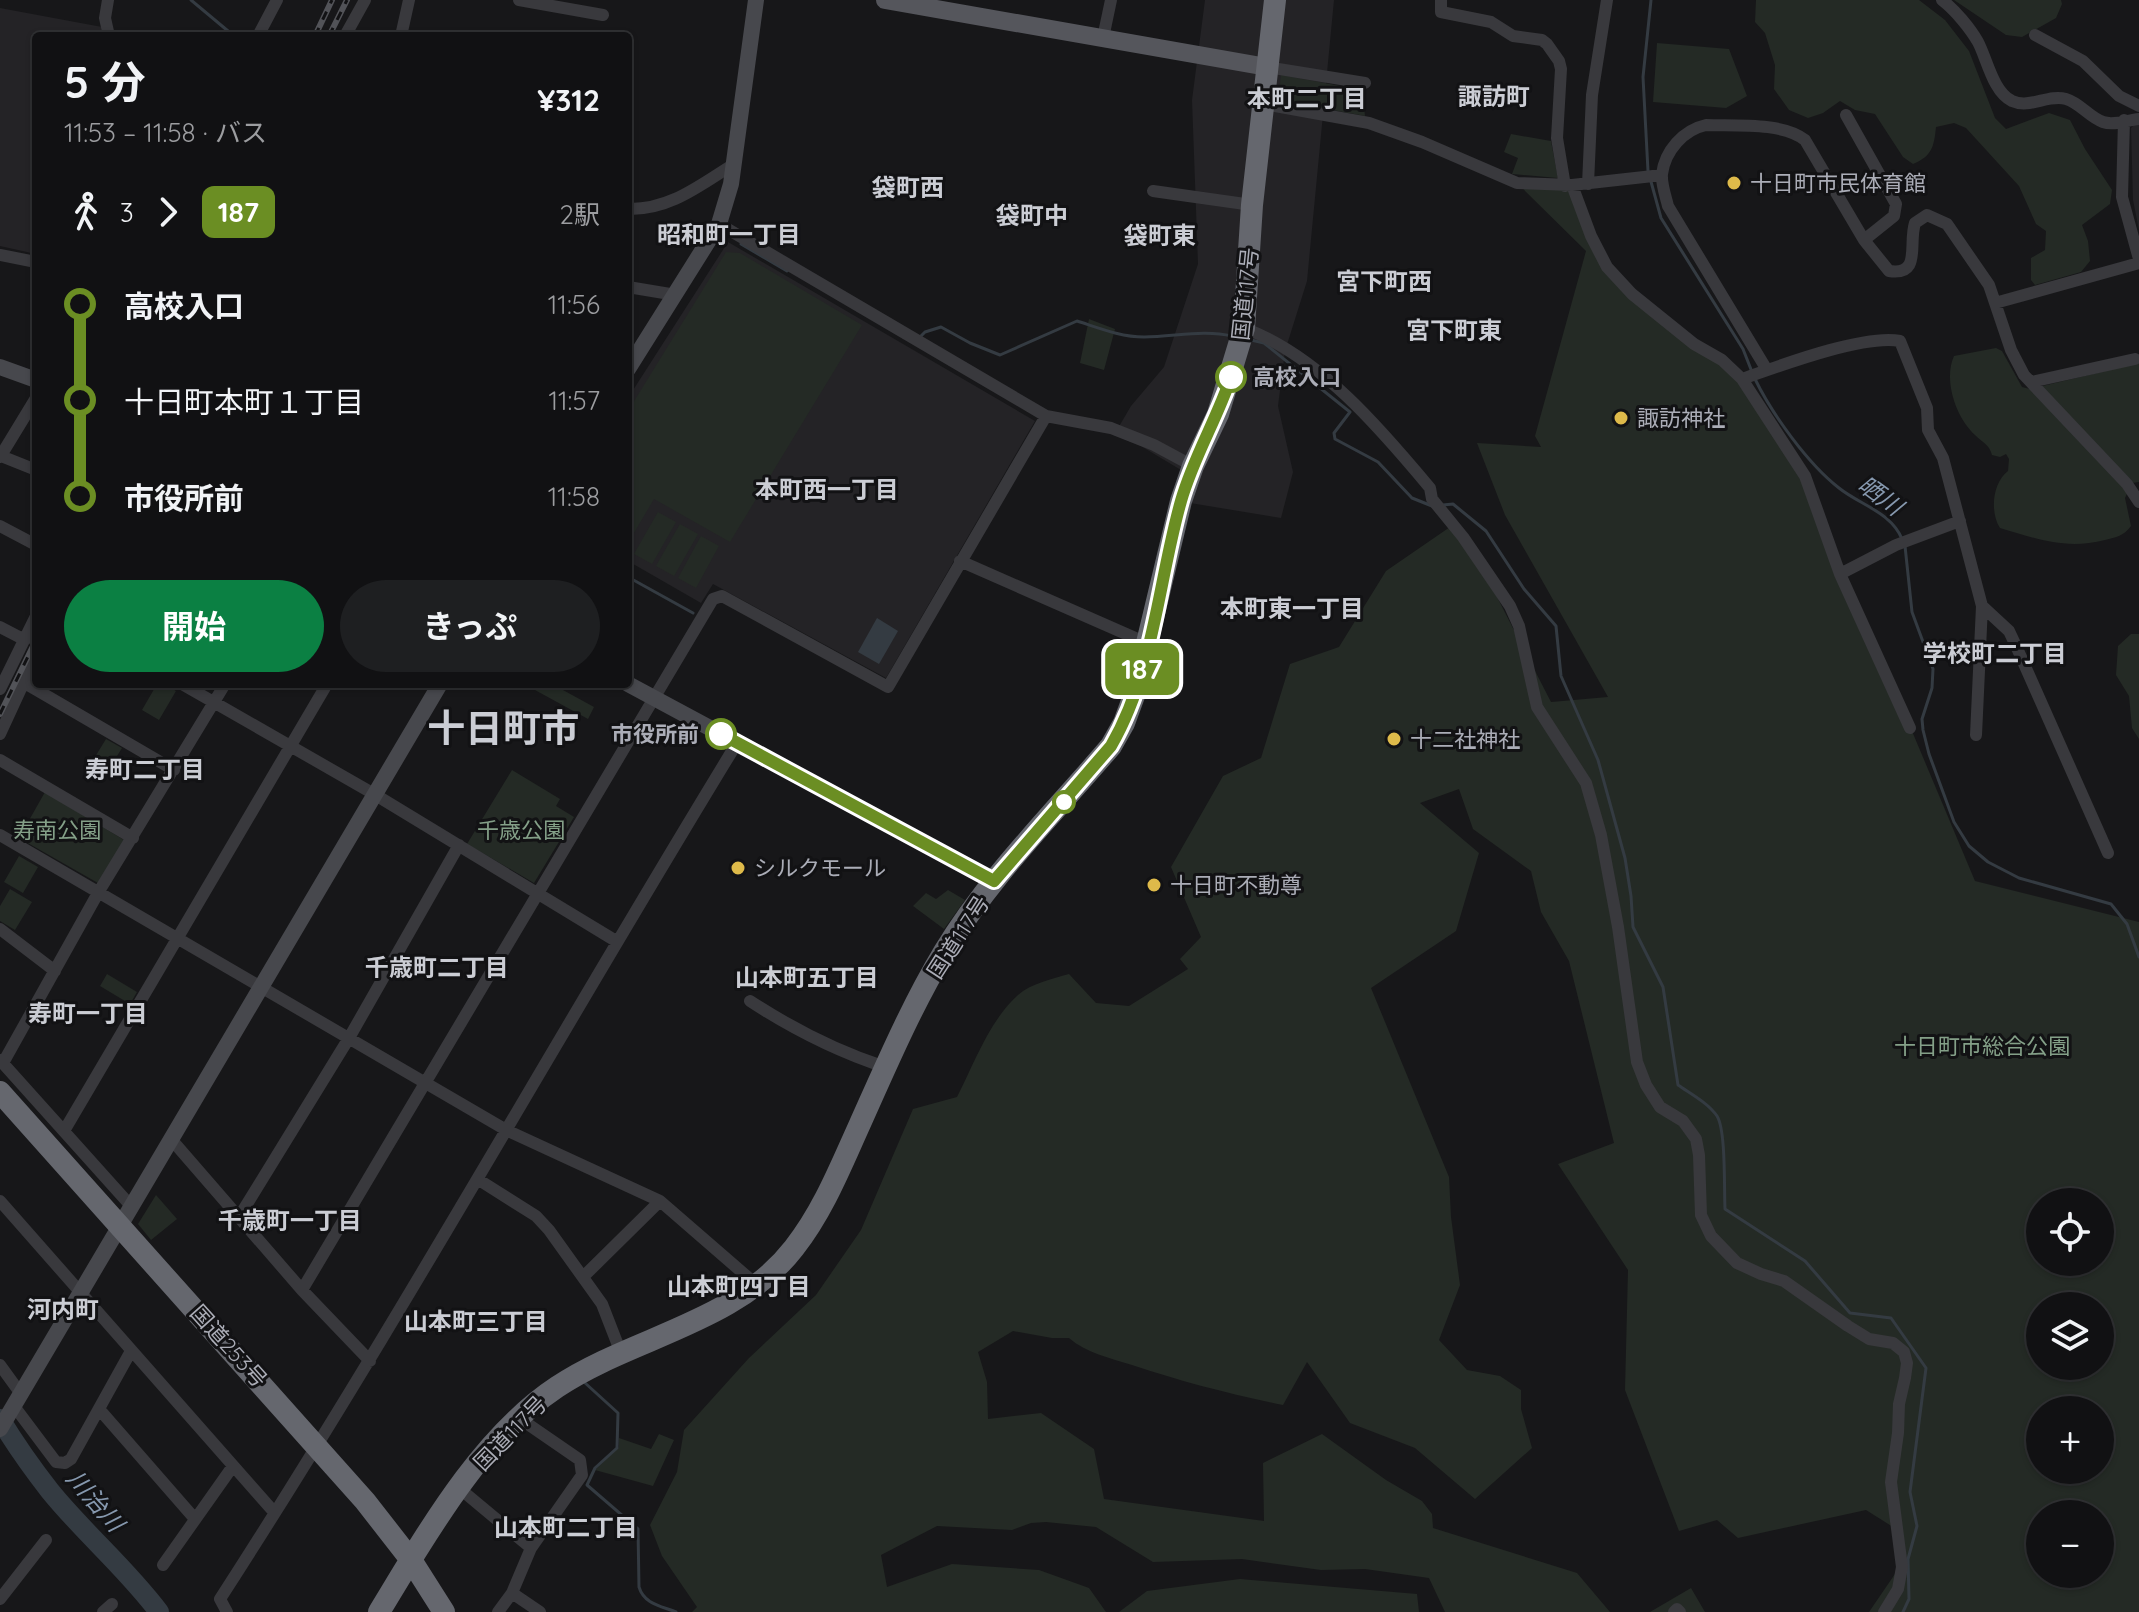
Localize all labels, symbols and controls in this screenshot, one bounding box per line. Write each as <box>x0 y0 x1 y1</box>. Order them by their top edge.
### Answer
text: 5 分 <box>64 54 146 109</box>
text: ¥312 <box>537 81 600 119</box>
district label: 諏訪町 <box>1458 81 1530 111</box>
district label: 本町二丁目 <box>1247 83 1367 113</box>
text: 11:53 – 11:58 · バス <box>64 116 267 149</box>
place label: 十日町市民体育館 <box>1750 169 1926 197</box>
district label: 袋町西 <box>871 172 944 202</box>
marker: 十日町市民体育館 <box>1725 174 1743 192</box>
icon: walk <box>64 190 108 234</box>
icon: forward <box>146 190 190 234</box>
text: 187 <box>218 194 259 229</box>
text: 3 <box>120 196 134 229</box>
text: 2駅 <box>560 198 600 231</box>
district label: 袋町中 <box>995 200 1068 230</box>
district label: 昭和町一丁目 <box>657 219 801 249</box>
district label: 袋町東 <box>1123 220 1196 250</box>
street label: 国道117号 <box>1226 246 1264 342</box>
district label: 宮下町西 <box>1336 266 1432 296</box>
text: 高校入口 <box>124 287 244 325</box>
text: 11:56 <box>548 288 600 321</box>
district label: 宮下町東 <box>1406 315 1502 345</box>
marker: 高校入口 <box>1216 362 1246 392</box>
place label: 高校入口 <box>1253 363 1341 391</box>
text: 十日町本町１丁目 <box>124 383 364 421</box>
text: 11:57 <box>548 384 600 417</box>
place label: 諏訪神社 <box>1637 404 1725 432</box>
marker: 諏訪神社 <box>1612 409 1630 427</box>
water label: 晒川 <box>1852 469 1911 523</box>
district label: 本町西一丁目 <box>755 474 899 504</box>
text: 市役所前 <box>124 479 244 517</box>
text: 11:58 <box>548 480 600 513</box>
button: 開始 <box>64 580 324 672</box>
button: きっぷ <box>340 580 600 672</box>
district label: 本町東一丁目 <box>1220 593 1364 623</box>
district label: 学校町二丁目 <box>1923 638 2067 668</box>
line badge: 187 <box>1096 643 1188 695</box>
text: 187 <box>1121 651 1163 686</box>
district label: 十日町市 <box>427 704 579 752</box>
marker: 市役所前 <box>706 719 736 749</box>
place label: 市役所前 <box>611 720 699 748</box>
place label: 十二社神社 <box>1410 725 1520 753</box>
marker: 十二社神社 <box>1385 730 1403 748</box>
district label: 寿町二丁目 <box>85 754 205 784</box>
unlabelled marker <box>1053 791 1075 813</box>
park label: 寿南公園 <box>13 816 101 844</box>
park label: 千歳公園 <box>477 816 565 844</box>
place label: シルクモール <box>754 854 886 882</box>
marker: シルクモール <box>729 859 747 877</box>
place label: 十日町不動尊 <box>1170 871 1302 899</box>
marker: 十日町不動尊 <box>1145 876 1163 894</box>
street label: 国道117号 <box>921 890 995 984</box>
district label: 千歳町二丁目 <box>365 952 509 982</box>
district label: 山本町五丁目 <box>735 962 879 992</box>
district label: 寿町一丁目 <box>28 998 148 1028</box>
park label: 十日町市総合公園 <box>1894 1032 2070 1060</box>
map controls <box>2026 1188 2114 1588</box>
button: locate <box>2026 1188 2114 1276</box>
district label: 千歳町一丁目 <box>218 1205 362 1235</box>
district label: 山本町四丁目 <box>667 1271 811 1301</box>
button: layers <box>2026 1292 2114 1380</box>
district label: 河内町 <box>27 1294 99 1324</box>
street label: 国道253号 <box>185 1299 273 1393</box>
district label: 山本町三丁目 <box>404 1306 548 1336</box>
street label: 国道117号 <box>467 1390 553 1476</box>
button: + <box>2026 1396 2114 1484</box>
water label: 川治川 <box>61 1463 133 1540</box>
button: − <box>2026 1500 2114 1588</box>
district label: 山本町二丁目 <box>494 1512 638 1542</box>

